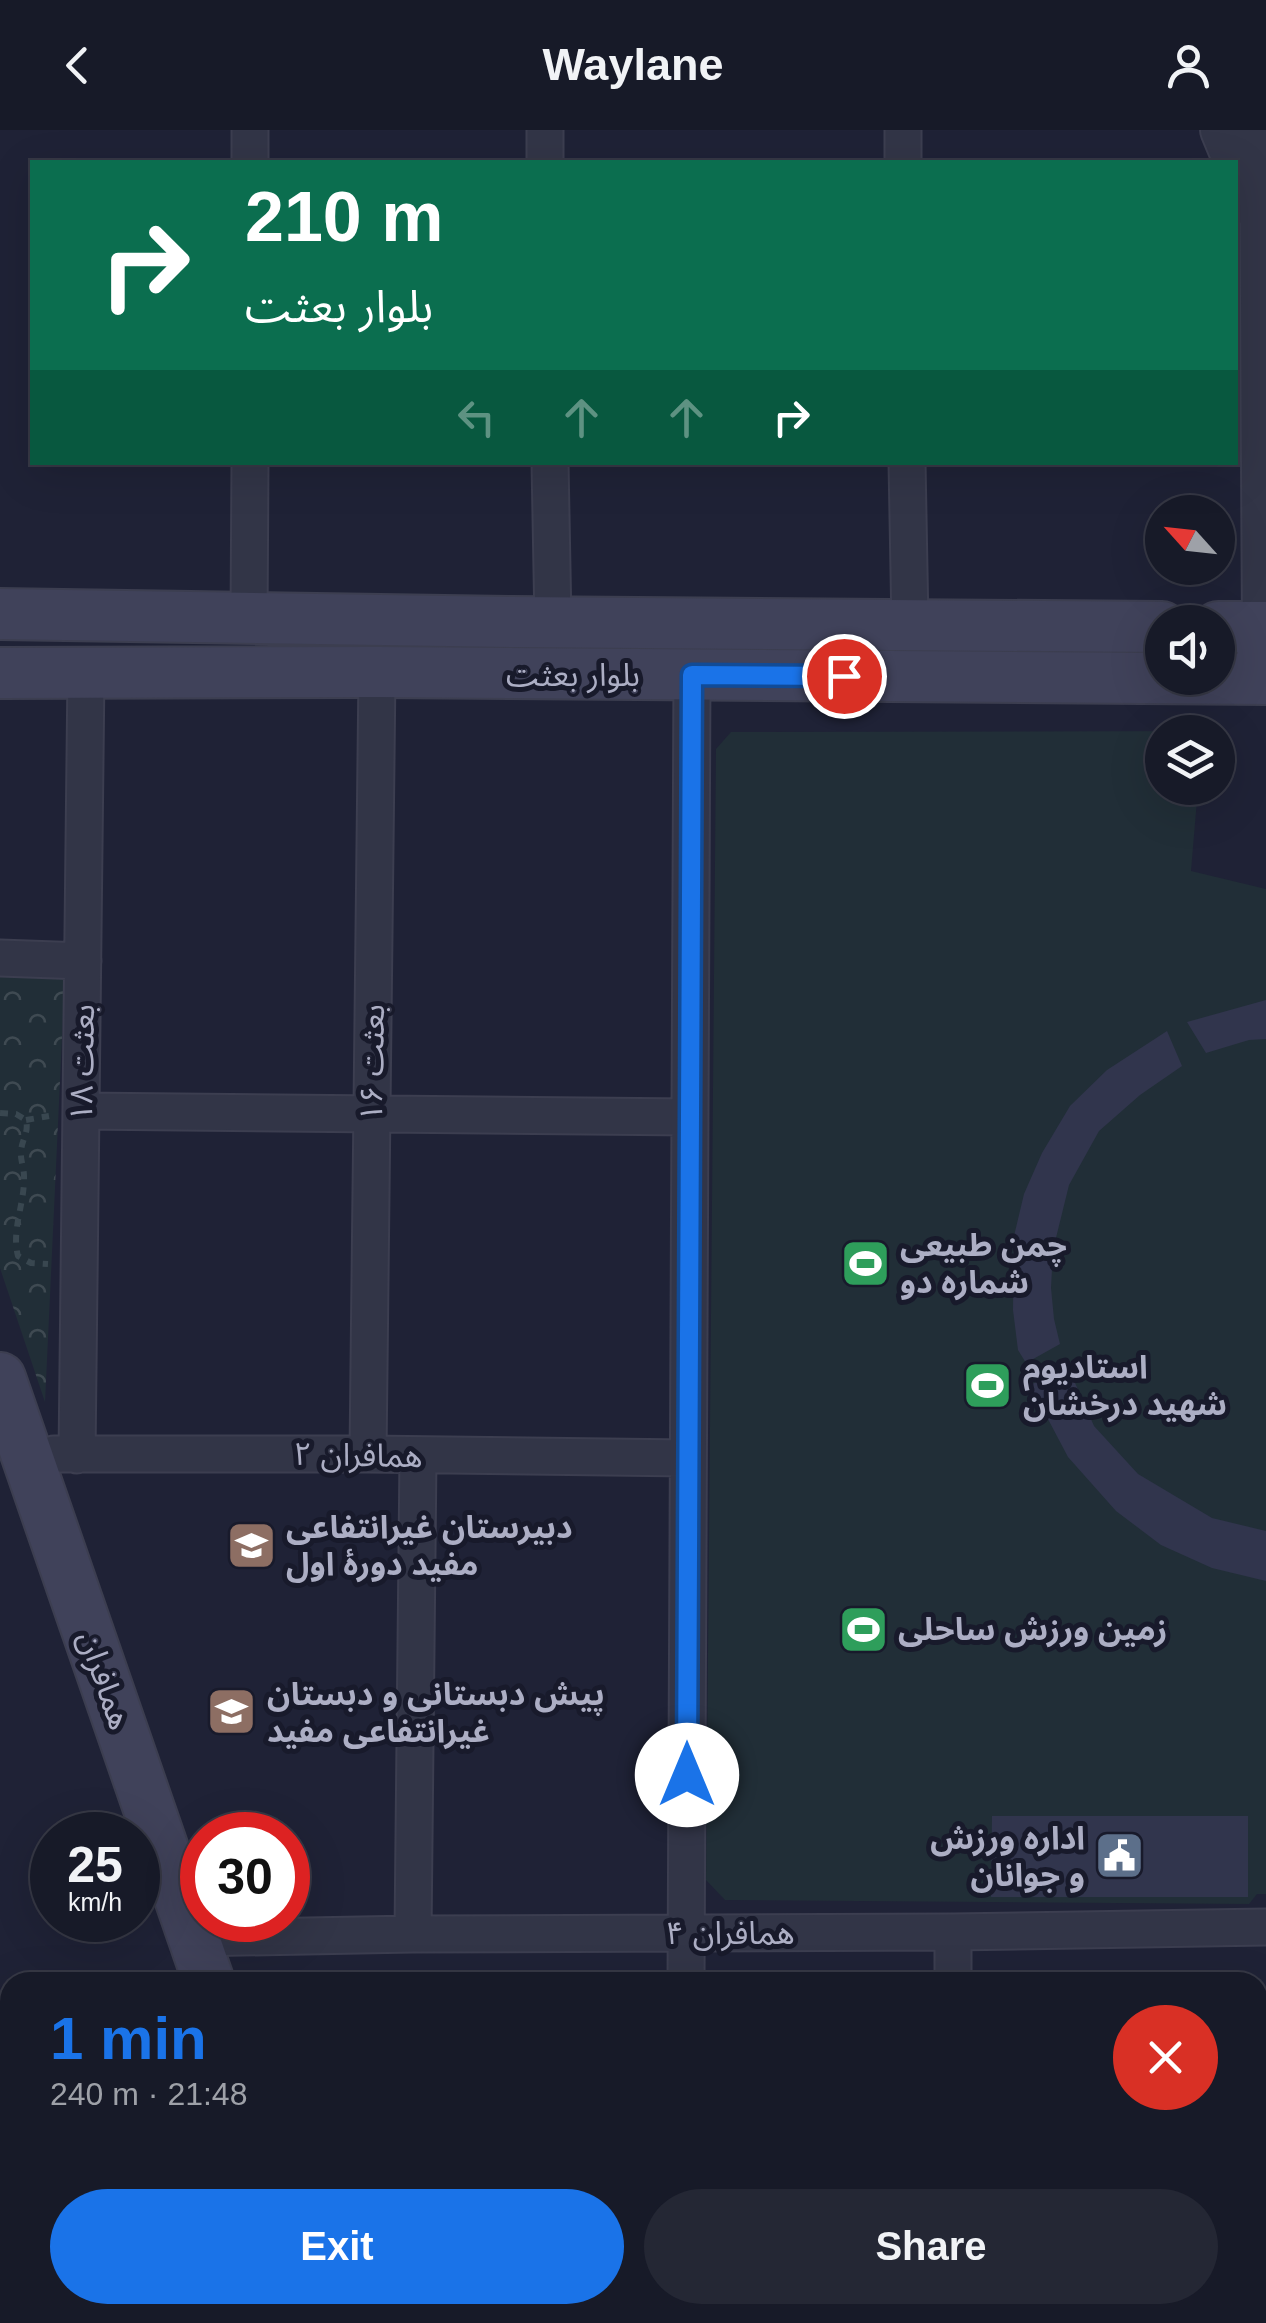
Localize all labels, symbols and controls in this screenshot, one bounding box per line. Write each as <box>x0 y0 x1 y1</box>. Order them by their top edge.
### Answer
icon: back <box>50 38 105 93</box>
icon: person <box>1161 38 1216 93</box>
text: Waylane <box>543 39 723 90</box>
text: 210 m <box>245 178 443 256</box>
icon: right <box>80 200 210 330</box>
text: بلوار بعثت <box>245 281 433 332</box>
icon: left <box>449 390 504 445</box>
icon: ahead <box>554 390 609 445</box>
icon: ahead <box>659 390 714 445</box>
icon: right <box>764 390 819 445</box>
north arrow <box>1145 495 1235 585</box>
map controls <box>1145 495 1235 805</box>
button: sound <box>1145 605 1235 695</box>
pin <box>802 634 887 719</box>
icon: arrive <box>817 649 872 704</box>
street label: بلوار بعثت <box>506 657 640 694</box>
button: layers <box>1145 715 1235 805</box>
street label: بعثت ۱۸ <box>63 1004 101 1122</box>
street label: بعثت ۱۶ <box>353 1004 391 1122</box>
place label: چمن طبیعی شماره دو <box>900 1227 1067 1301</box>
sports icon: چمن طبیعی شماره دو <box>839 1237 891 1289</box>
place label: استادیوم شهید درخشان <box>1023 1349 1227 1423</box>
sports icon: استادیوم شهید درخشان <box>962 1359 1014 1411</box>
street label: همافران ۲ <box>293 1436 423 1475</box>
place label: دبیرستان غیرانتفاعی مفید دورهٔ اول <box>286 1509 573 1583</box>
school or university icon: دبیرستان غیرانتفاعی مفید دورهٔ اول <box>225 1519 277 1571</box>
sports icon: زمین ورزش ساحلی <box>837 1603 889 1655</box>
place label: زمین ورزش ساحلی <box>898 1611 1167 1648</box>
street label: همافران <box>70 1626 139 1734</box>
place label: پیش دبستانی و دبستان غیرانتفاعی مفید <box>267 1676 605 1750</box>
school or university icon: پیش دبستانی و دبستان غیرانتفاعی مفید <box>206 1686 258 1738</box>
position arrow <box>635 1723 739 1827</box>
speed limit sign: 30 <box>180 1812 310 1942</box>
place label: اداره ورزش و جوانان <box>930 1820 1085 1893</box>
public building icon: اداره ورزش و جوانان <box>1094 1830 1146 1882</box>
text: 25 <box>67 1837 123 1893</box>
text: km/h <box>68 1888 122 1916</box>
street label: همافران ۴ <box>665 1915 795 1952</box>
text: 1 min <box>50 2005 207 2072</box>
button: close <box>1113 2005 1218 2110</box>
text: 240 m · 21:48 <box>50 2076 247 2112</box>
button: Exit <box>50 2189 624 2304</box>
button: Share <box>644 2189 1218 2304</box>

